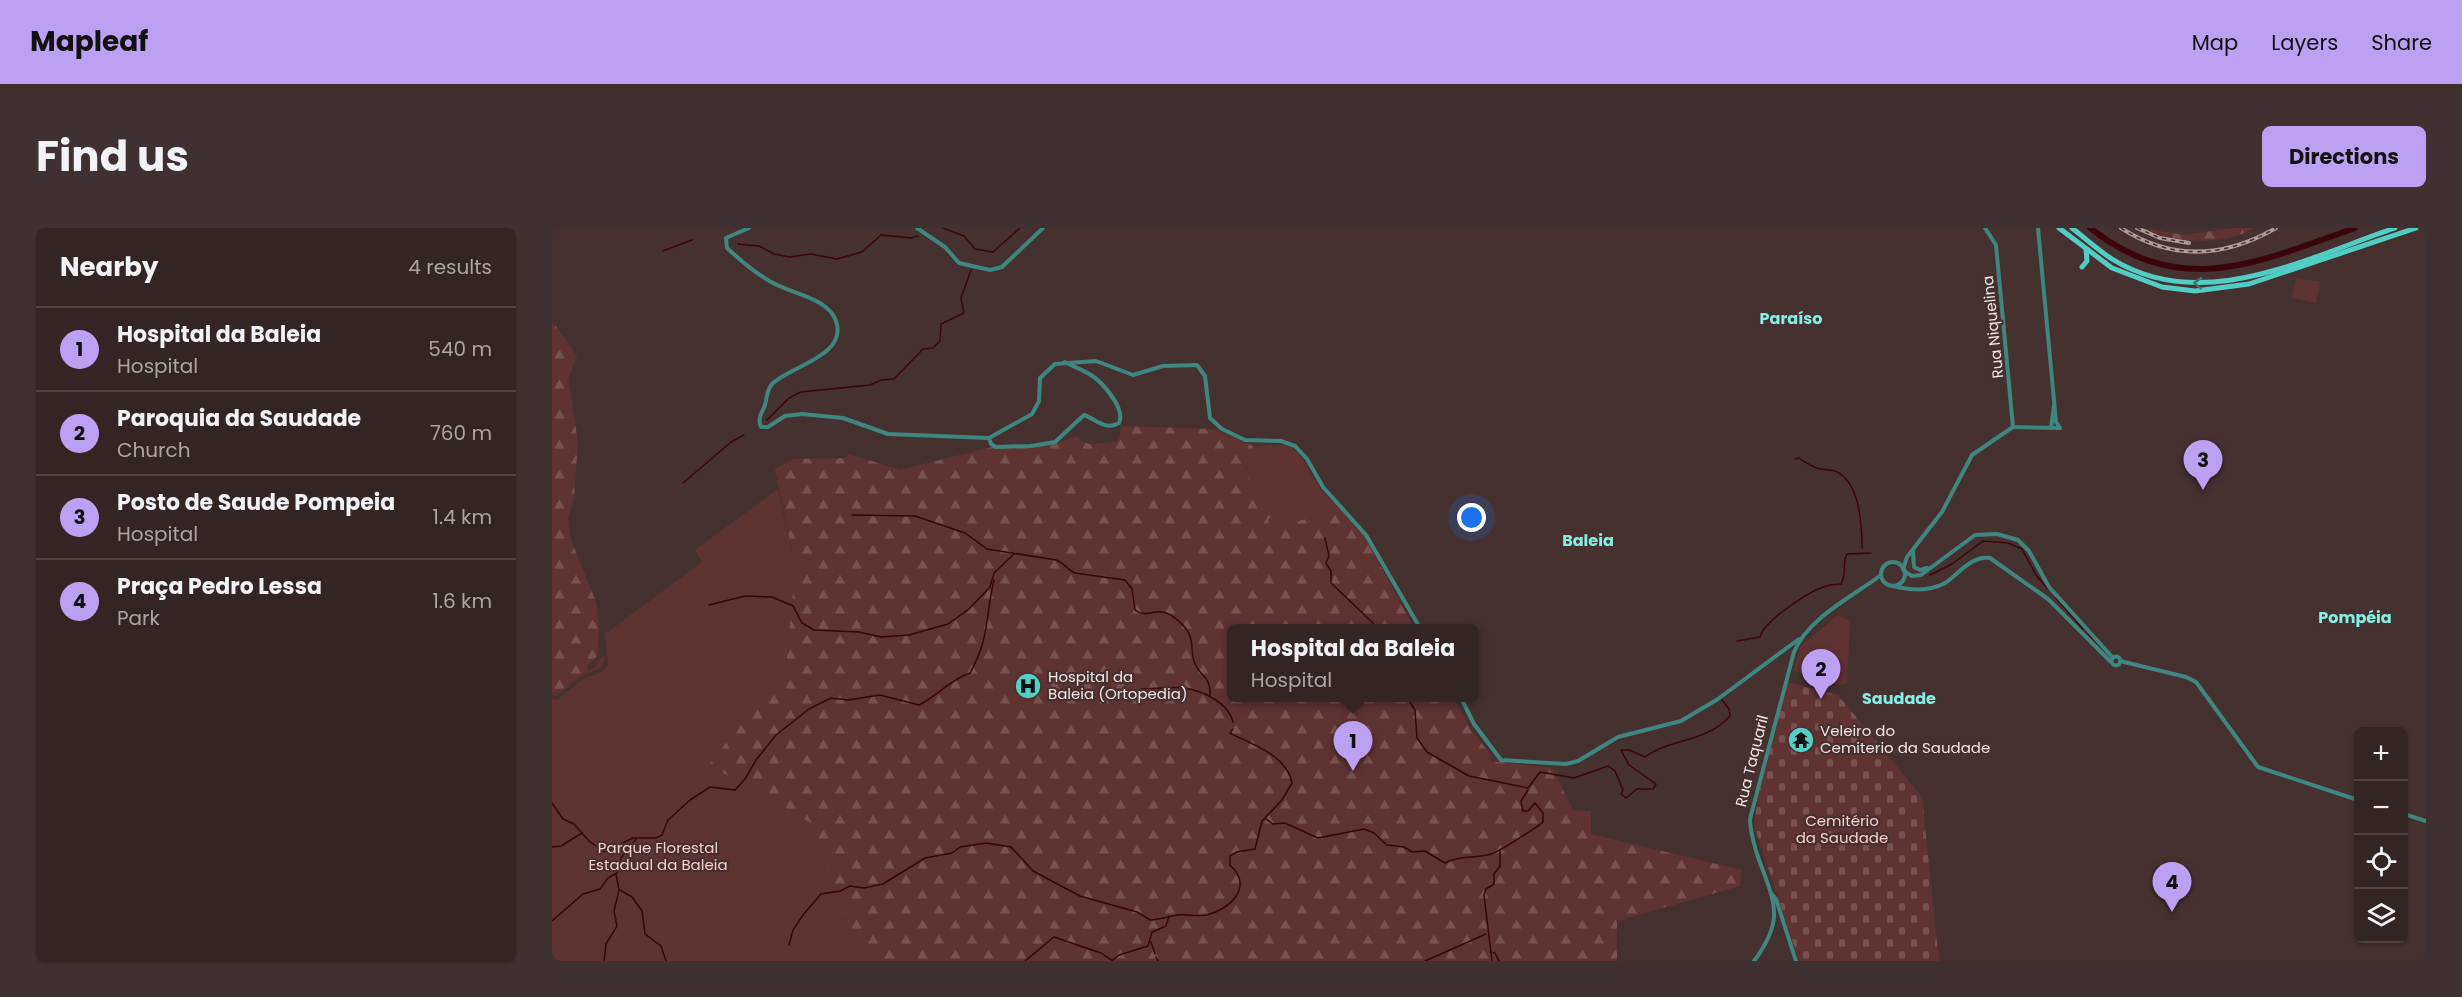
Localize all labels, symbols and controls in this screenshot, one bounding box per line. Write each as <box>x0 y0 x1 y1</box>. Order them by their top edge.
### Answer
text: Mapleaf <box>30 22 148 61</box>
text: Map <box>2192 28 2238 57</box>
text: Layers <box>2271 28 2338 57</box>
text: Share <box>2371 28 2432 57</box>
button: Directions <box>2262 126 2426 187</box>
text: Find us <box>36 127 189 186</box>
text: Nearby <box>60 249 158 285</box>
text: 4 results <box>408 253 492 281</box>
street label: Rua Niquelina <box>1977 275 2008 379</box>
one-way arrow <box>2193 276 2202 289</box>
district label: Paraíso <box>1760 307 1822 330</box>
text: Hospital da Baleia <box>117 319 321 350</box>
text: 1 <box>76 335 83 363</box>
text: 540 m <box>428 335 492 363</box>
text: Hospital <box>117 352 198 380</box>
text: Paroquia da Saudade <box>117 403 361 434</box>
text: 2 <box>74 419 85 447</box>
text: 760 m <box>430 419 492 447</box>
text: Church <box>117 436 190 464</box>
pin: 3 <box>2184 440 2222 490</box>
text: Posto de Saude Pompeia <box>117 487 395 518</box>
text: 3 <box>73 503 86 531</box>
text: 1.4 km <box>433 503 492 531</box>
your location <box>1457 503 1486 532</box>
text: Hospital <box>117 520 198 548</box>
district label: Baleia <box>1562 529 1614 552</box>
text: Praça Pedro Lessa <box>117 571 322 602</box>
text: 4 <box>73 587 86 615</box>
text: 1.6 km <box>432 587 492 615</box>
text: Park <box>117 604 160 632</box>
district label: Pompéia <box>2318 606 2392 629</box>
popup <box>1227 624 1479 702</box>
text: Hospital da Baleia <box>1251 633 1455 664</box>
pin: 2 <box>1802 650 1840 699</box>
place label: Hospital da Baleia (Ortopedia) <box>1048 666 1188 704</box>
text: Hospital <box>1251 666 1332 694</box>
hospital icon: Hospital da Baleia (Ortopedia) <box>1013 671 1043 701</box>
district label: Saudade <box>1862 687 1936 710</box>
street label: Rua Taquaril <box>1730 713 1773 809</box>
place label: Veleiro do Cemiterio da Saudade <box>1820 720 1990 758</box>
pin: 1 <box>1334 722 1372 771</box>
temple icon: Veleiro do Cemiterio da Saudade <box>1786 725 1816 755</box>
map controls <box>2354 727 2408 943</box>
button: + <box>2354 727 2408 781</box>
button: − <box>2354 781 2408 835</box>
park label: Cemitério da Saudade <box>1796 810 1888 848</box>
button: locate <box>2354 835 2408 889</box>
park label: Parque Florestal Estadual da Baleia <box>588 837 728 875</box>
pin: 4 <box>2152 862 2192 912</box>
button: layers <box>2354 889 2408 943</box>

